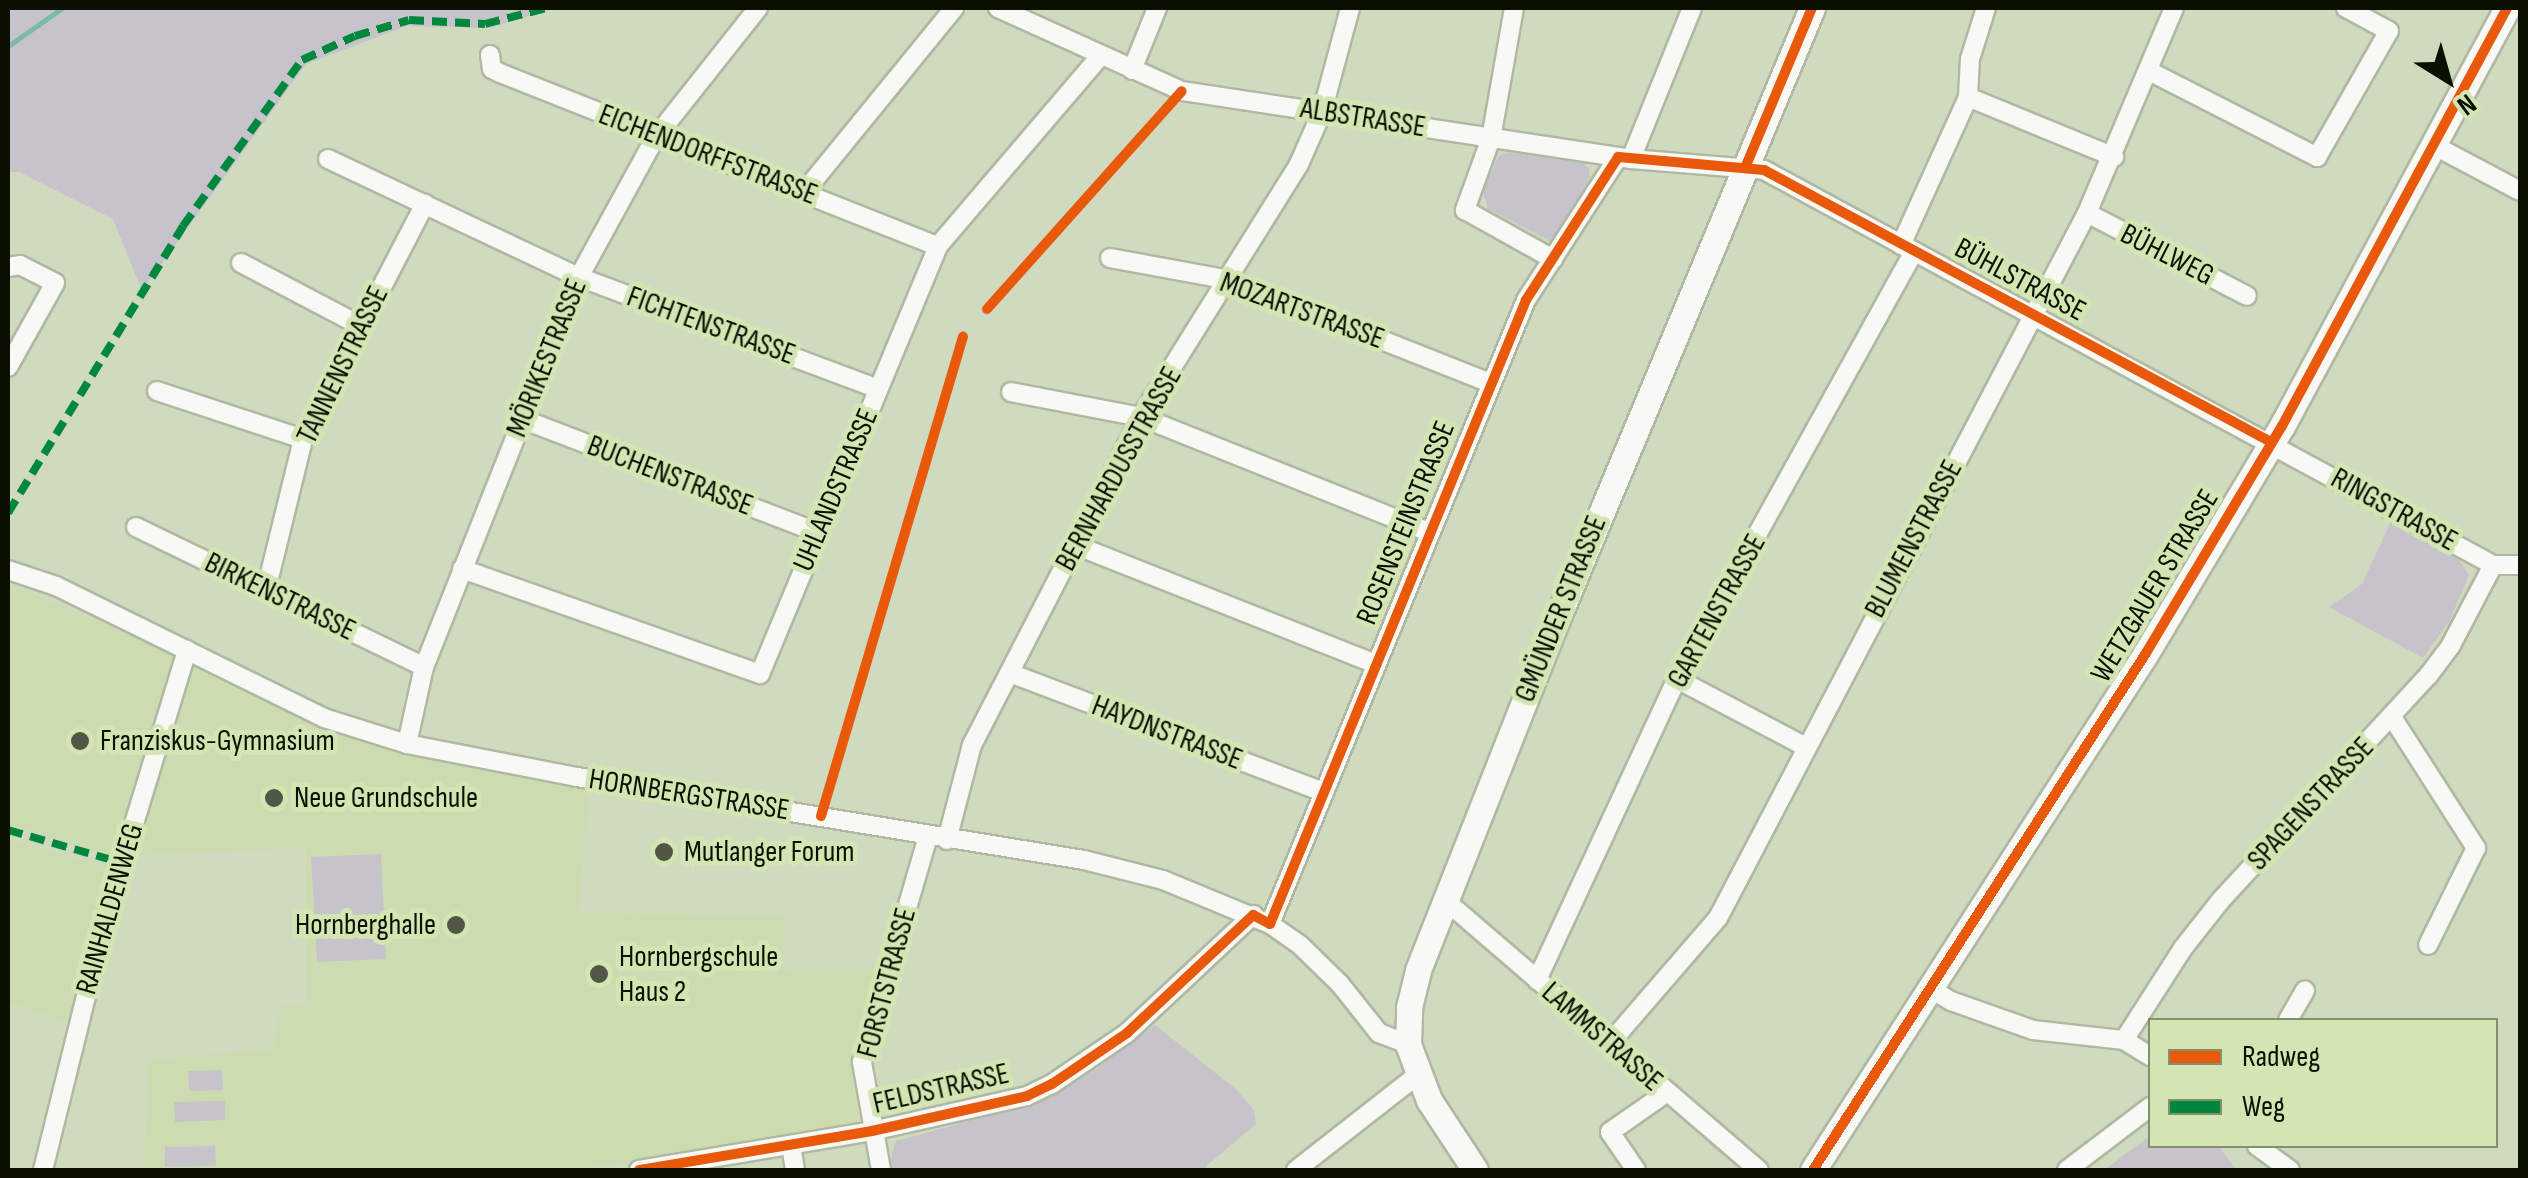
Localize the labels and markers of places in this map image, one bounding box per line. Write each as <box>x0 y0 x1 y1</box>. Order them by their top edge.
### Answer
place label: Franziskus-Gymnasium <box>100 723 335 759</box>
marker: Franziskus-Gymnasium <box>69 730 91 752</box>
place label: Neue Grundschule <box>294 780 478 816</box>
marker: Neue Grundschule <box>263 787 285 809</box>
place label: Mutlanger Forum <box>684 834 855 870</box>
marker: Mutlanger Forum <box>653 841 675 863</box>
place label: Hornberghalle <box>295 907 436 943</box>
marker: Hornberghalle <box>445 914 467 936</box>
place label: Hornbergschule Haus 2 <box>619 939 778 1010</box>
marker: Hornbergschule Haus 2 <box>588 963 610 985</box>

